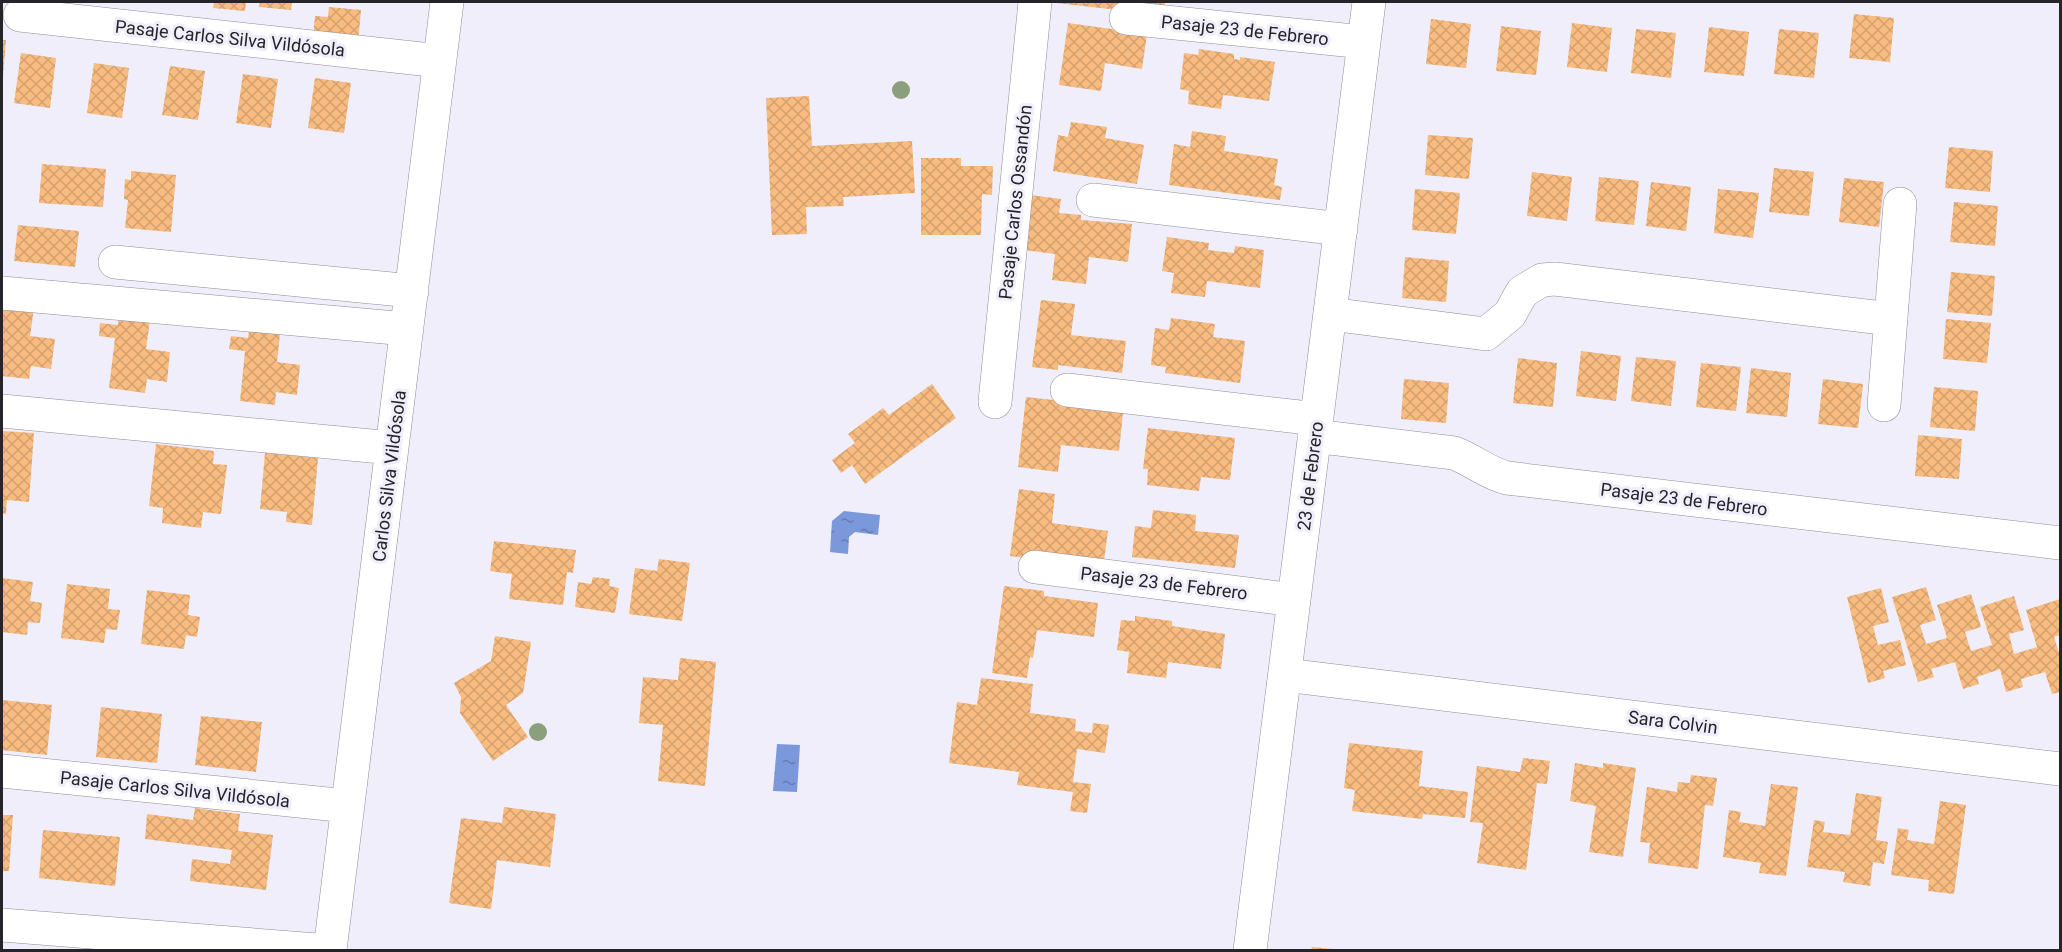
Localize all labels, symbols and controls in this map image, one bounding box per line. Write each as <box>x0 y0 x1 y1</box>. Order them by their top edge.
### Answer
street label: Pasaje 23 de Febrero <box>1160 11 1330 49</box>
street label: Pasaje Carlos Silva Vildósola <box>114 15 346 61</box>
street label: Pasaje Carlos Ossandón <box>994 104 1036 300</box>
street label: Carlos Silva Vildósola <box>368 389 410 563</box>
street label: 23 de Febrero <box>1293 420 1327 532</box>
street label: Pasaje 23 de Febrero <box>1599 478 1769 520</box>
street label: Pasaje 23 de Febrero <box>1079 562 1249 604</box>
street label: Sara Colvin <box>1627 706 1719 738</box>
street label: Pasaje Carlos Silva Vildósola <box>59 766 291 812</box>

